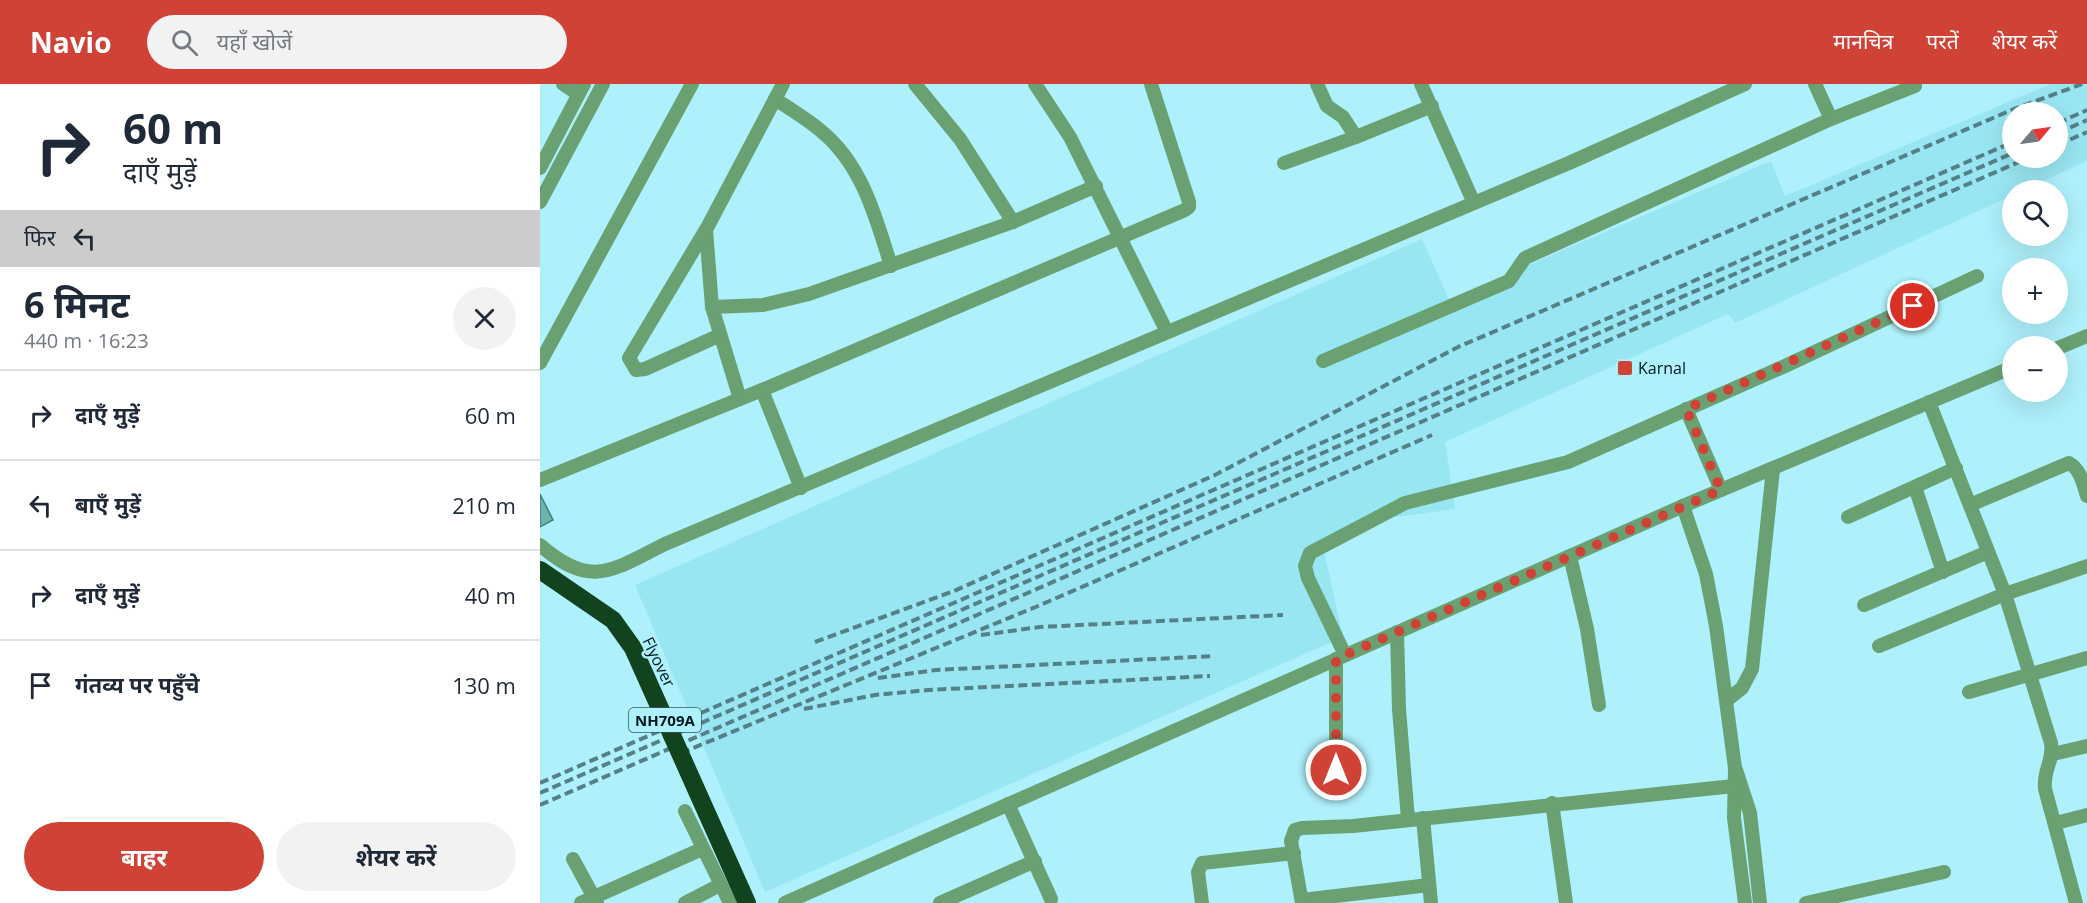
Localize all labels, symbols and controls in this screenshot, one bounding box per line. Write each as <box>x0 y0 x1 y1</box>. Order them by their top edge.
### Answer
search box <box>147 15 567 69</box>
text: Navio <box>30 23 111 61</box>
icon: search <box>168 26 201 59</box>
text: यहाँ खोजें <box>216 26 292 56</box>
text: मानचित्र <box>1833 27 1893 55</box>
text: परतें <box>1926 27 1959 55</box>
text: शेयर करें <box>1992 27 2057 55</box>
text: 60 m <box>123 99 223 156</box>
north arrow <box>2002 102 2068 168</box>
map controls <box>2002 102 2068 402</box>
icon: right <box>24 108 102 186</box>
text: दाएँ मुड़ें <box>123 153 197 190</box>
button: search <box>2002 180 2068 246</box>
text: फिर <box>24 222 56 252</box>
icon: left <box>68 222 101 255</box>
button: + <box>2002 258 2068 324</box>
text: 6 मिनट <box>24 280 130 329</box>
pin <box>1887 280 1938 331</box>
button: close <box>453 287 516 350</box>
icon: arrive <box>1896 289 1929 322</box>
text: 440 m · 16:23 <box>24 327 149 354</box>
button: − <box>2002 336 2068 402</box>
place label: Karnal <box>1638 357 1686 379</box>
marker: Karnal <box>1616 359 1634 377</box>
icon: right <box>24 399 57 432</box>
text: दाएँ मुड़ें <box>75 399 140 429</box>
text: 60 m <box>465 400 516 430</box>
icon: left <box>24 489 57 522</box>
text: बाएँ मुड़ें <box>75 489 141 519</box>
text: 210 m <box>452 490 516 520</box>
icon: right <box>24 579 57 612</box>
text: दाएँ मुड़ें <box>75 579 140 609</box>
text: 40 m <box>465 580 516 610</box>
street label: Flyover <box>637 633 681 691</box>
icon: arrive <box>24 669 57 702</box>
text: गंतव्य पर पहुँचे <box>75 669 200 699</box>
text: 130 m <box>452 670 516 700</box>
road number: NH709A <box>629 708 701 732</box>
position arrow <box>1304 738 1368 802</box>
button: बाहर <box>24 822 264 891</box>
button: शेयर करें <box>276 822 516 891</box>

